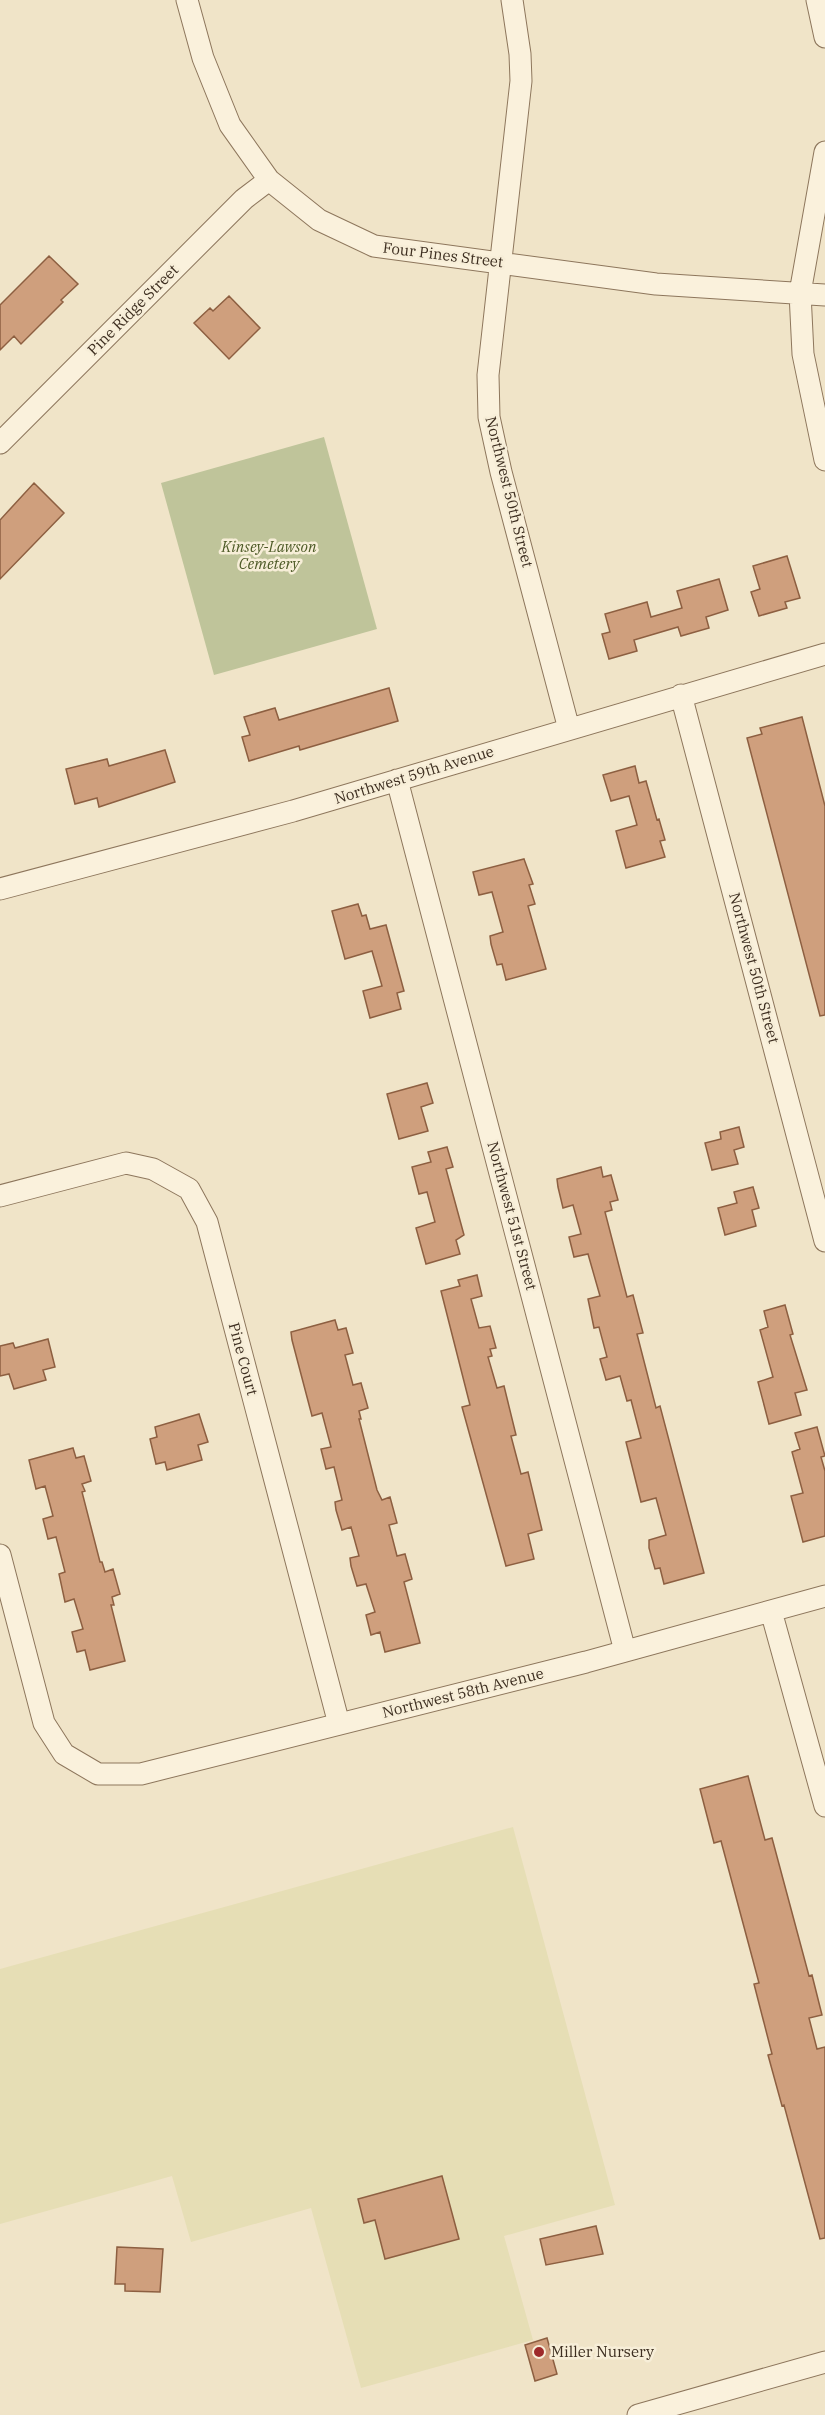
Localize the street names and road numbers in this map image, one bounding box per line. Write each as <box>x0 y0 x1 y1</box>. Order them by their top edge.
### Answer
street label: Four Pines Street <box>382 238 504 271</box>
street label: Pine Ridge Street <box>83 260 182 359</box>
street label: Northwest 50th Street <box>481 414 537 569</box>
street label: Northwest 59th Avenue <box>332 741 496 808</box>
street label: Northwest 50th Street <box>725 890 784 1045</box>
street label: Northwest 51st Street <box>483 1139 541 1292</box>
street label: Pine Court <box>225 1320 262 1397</box>
street label: Northwest 58th Avenue <box>380 1663 546 1722</box>

